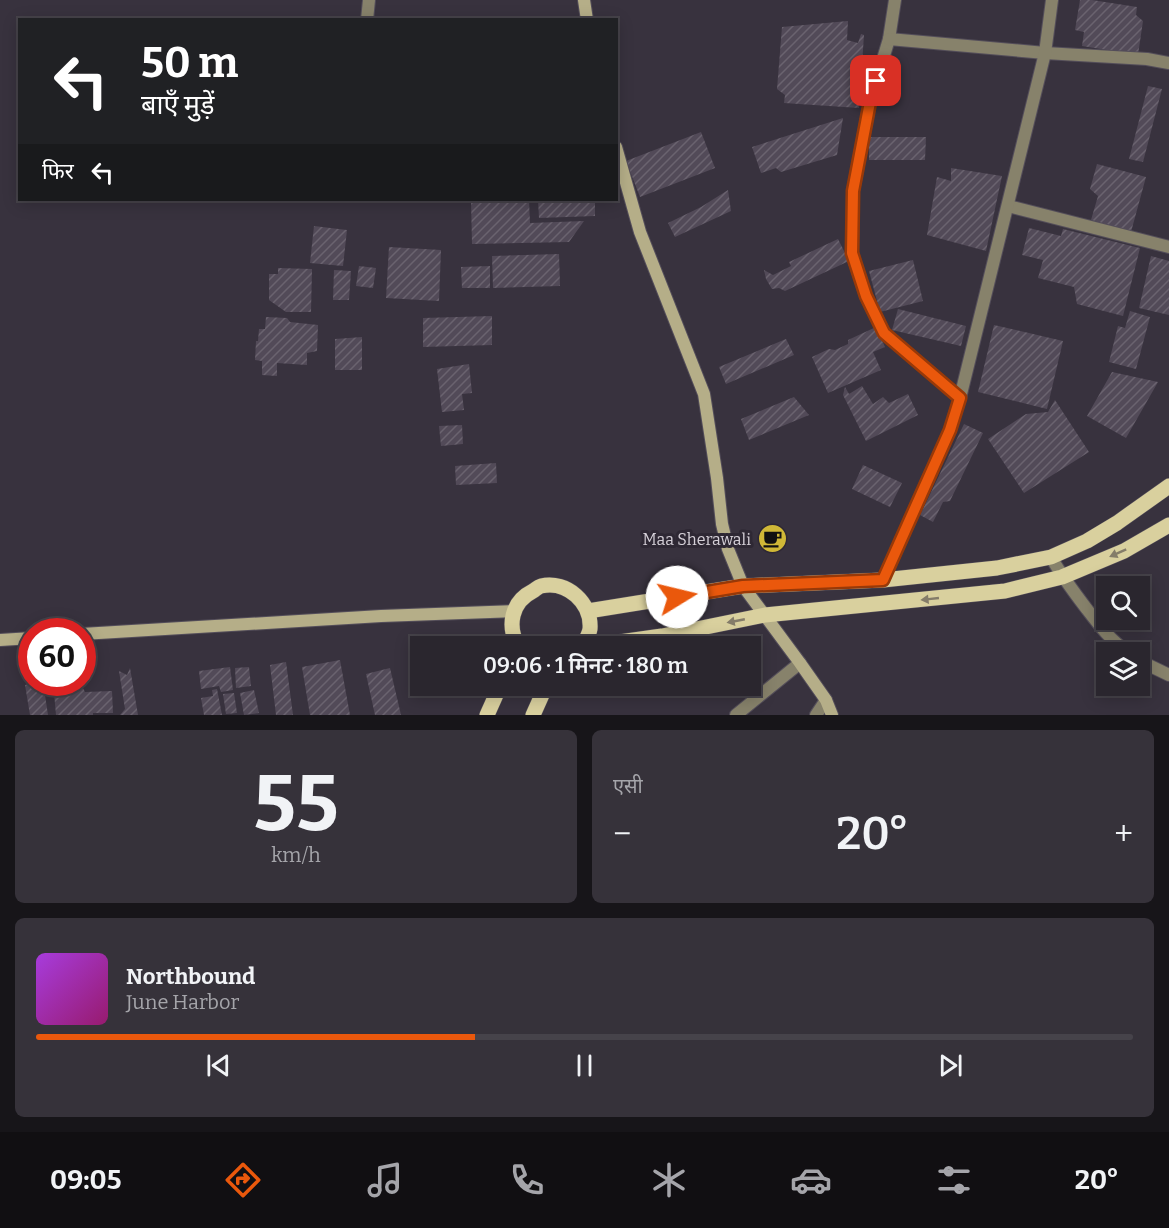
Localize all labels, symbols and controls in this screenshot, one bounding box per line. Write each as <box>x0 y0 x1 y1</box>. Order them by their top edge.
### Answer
text: 50 m <box>141 38 238 88</box>
icon: left <box>42 42 120 120</box>
pin <box>850 55 901 106</box>
icon: arrive <box>859 64 892 97</box>
text: बाएँ मुड़ें <box>141 89 214 121</box>
icon: left <box>86 156 119 189</box>
text: फिर <box>42 158 74 185</box>
cafe icon: Maa Sherawali <box>756 523 788 555</box>
place label: Maa Sherawali <box>642 530 751 549</box>
one-way arrow <box>1108 548 1126 558</box>
position arrow <box>645 565 709 629</box>
map controls <box>1096 576 1150 696</box>
button: search <box>1096 576 1150 630</box>
one-way arrow <box>920 594 939 603</box>
one-way arrow <box>726 617 745 626</box>
speed limit sign: 60 <box>18 618 96 696</box>
button: layers <box>1096 642 1150 696</box>
text: 09:06 · 1 मिनट · 180 m <box>483 652 688 679</box>
text: 55 <box>253 757 339 851</box>
text: एसी <box>613 774 643 798</box>
text: 20° <box>836 807 909 861</box>
text: − <box>613 814 631 854</box>
text: + <box>1114 814 1133 854</box>
text: km/h <box>271 843 321 867</box>
text: Northbound <box>126 963 255 990</box>
text: June Harbor <box>126 990 239 1014</box>
icon: previous <box>202 1049 235 1082</box>
icon: pause <box>568 1049 601 1082</box>
icon: next <box>934 1049 967 1082</box>
icon: directions <box>222 1159 264 1201</box>
icon: music <box>364 1159 406 1201</box>
icon: phone <box>506 1159 548 1201</box>
icon: climate <box>648 1159 690 1201</box>
icon: car <box>790 1159 832 1201</box>
icon: filters <box>933 1159 975 1201</box>
text: 09:05 <box>50 1164 121 1196</box>
text: 20° <box>1075 1164 1119 1196</box>

